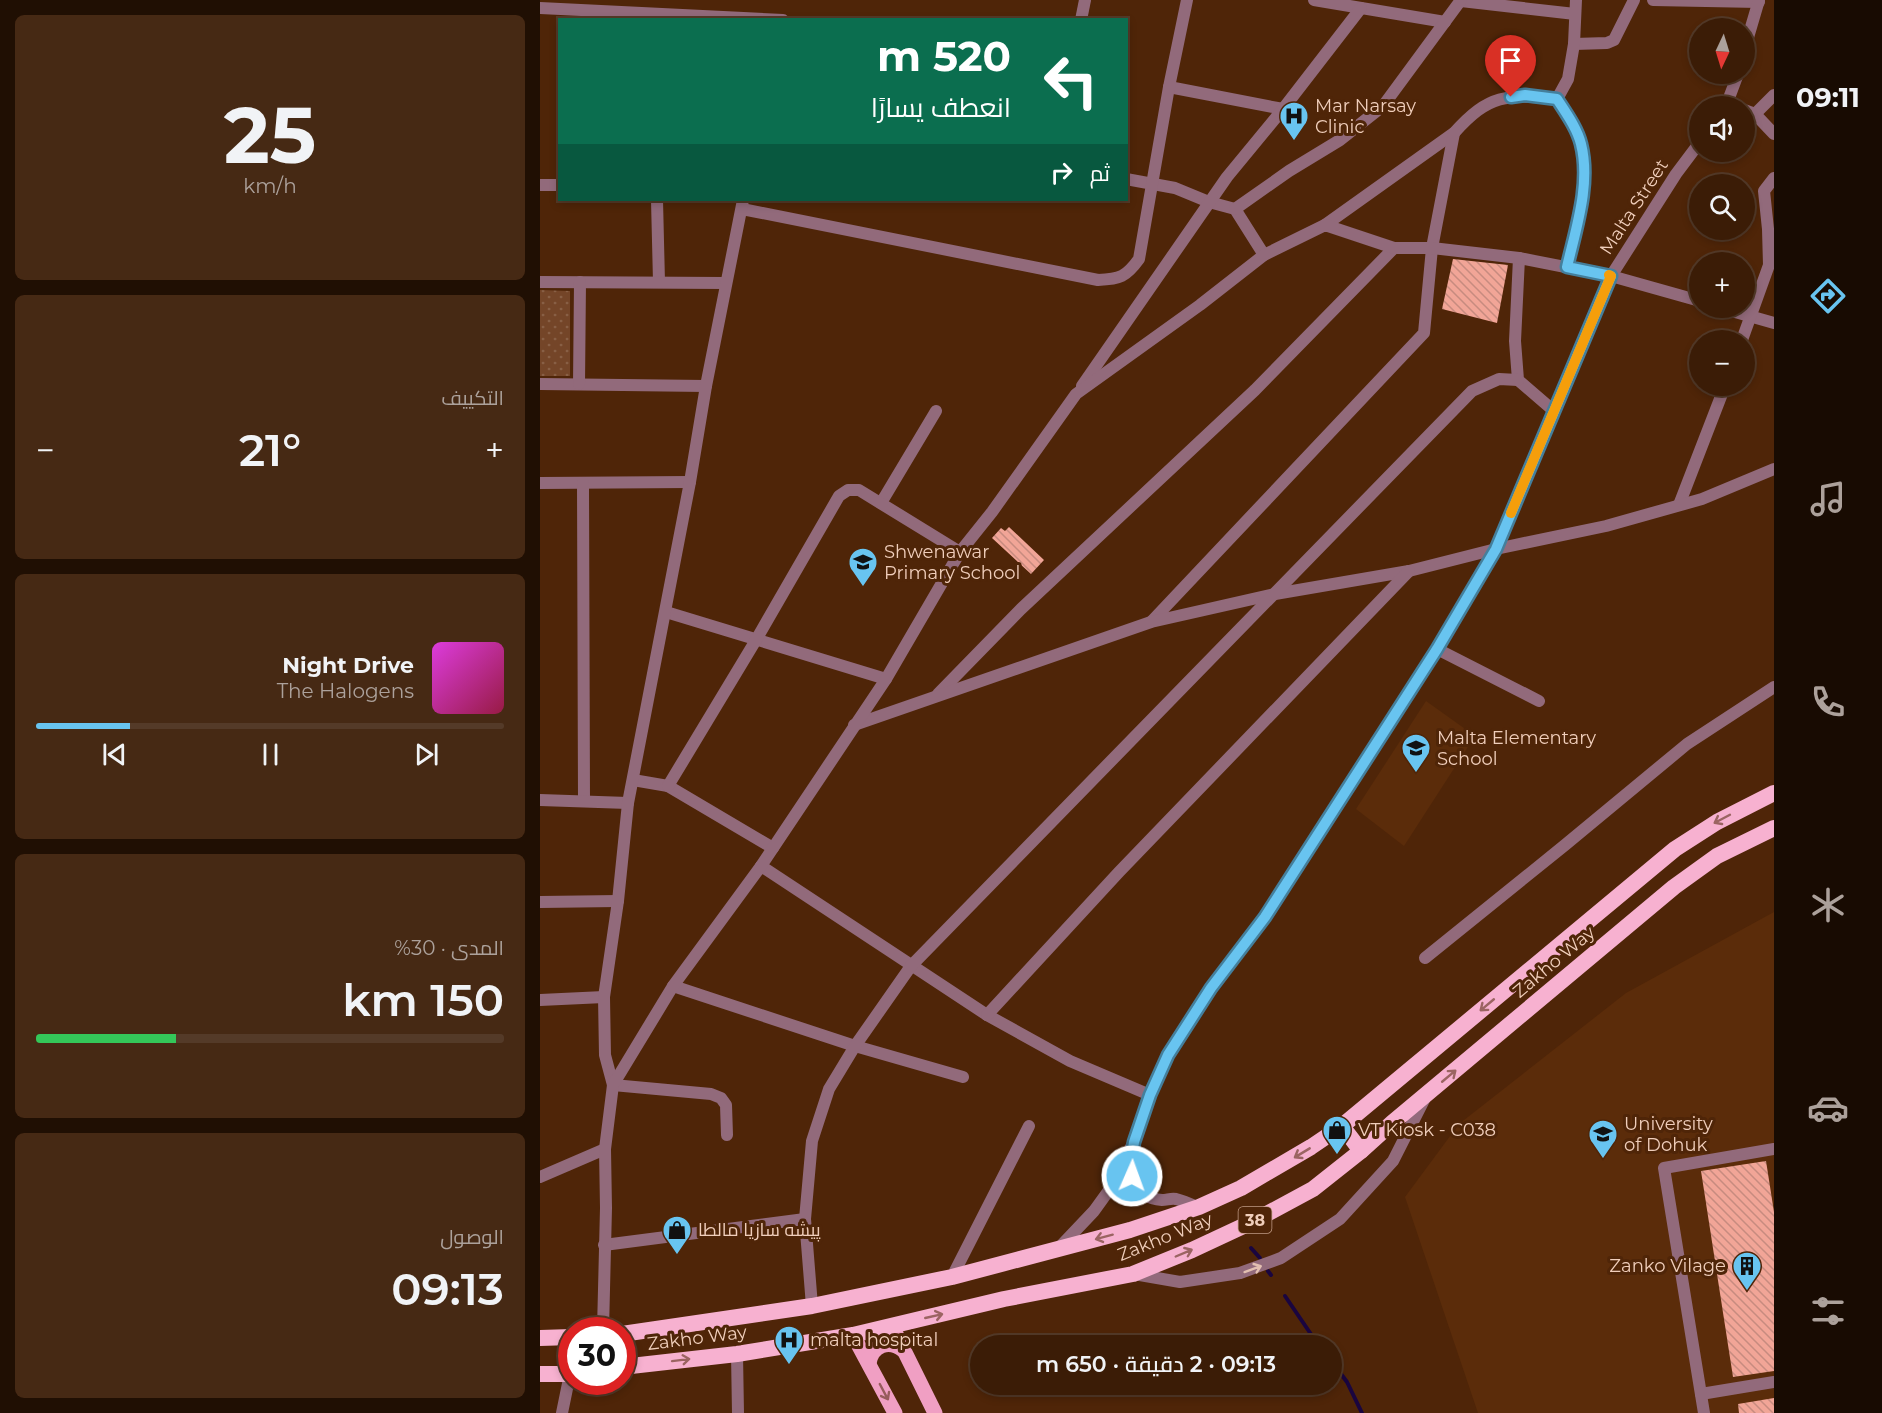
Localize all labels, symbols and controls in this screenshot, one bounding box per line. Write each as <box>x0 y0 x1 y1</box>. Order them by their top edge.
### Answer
north arrow <box>1689 18 1755 84</box>
map controls <box>1689 18 1755 396</box>
text: 520 m <box>877 30 1011 82</box>
pin <box>1485 35 1536 97</box>
icon: left <box>1032 42 1110 120</box>
icon: arrive <box>1494 44 1527 77</box>
text: 09:11 <box>1796 81 1860 114</box>
text: 25 <box>224 87 316 183</box>
text: انعطف يسارًا <box>871 91 1011 124</box>
place label: Mar Narsay Clinic <box>1315 95 1416 138</box>
button: sound <box>1689 96 1755 162</box>
hospital icon: Mar Narsay Clinic <box>1278 100 1310 142</box>
street label: Malta Street <box>1595 155 1673 259</box>
icon: right <box>1045 156 1078 189</box>
text: ثم <box>1090 160 1110 187</box>
text: km/h <box>243 174 297 198</box>
button: search <box>1689 174 1755 240</box>
button: + <box>1689 252 1755 318</box>
icon: directions <box>1807 275 1849 317</box>
button: − <box>1689 330 1755 396</box>
text: التكييف <box>441 386 504 410</box>
text: 21° <box>239 422 301 477</box>
text: − <box>36 430 55 470</box>
text: + <box>485 430 504 470</box>
icon: music <box>1807 478 1849 520</box>
place label: Shwenawar Primary School <box>884 541 1020 584</box>
school or university icon: Shwenawar Primary School <box>847 546 879 588</box>
text: Night Drive <box>282 652 414 679</box>
text: The Halogens <box>277 679 414 703</box>
icon: phone <box>1807 681 1849 723</box>
place label: Malta Elementary School <box>1437 727 1596 770</box>
school or university icon: Malta Elementary School <box>1400 732 1432 774</box>
icon: previous <box>98 738 131 771</box>
icon: pause <box>254 738 287 771</box>
icon: next <box>410 738 443 771</box>
one-way arrow <box>1714 813 1731 825</box>
icon: climate <box>1807 884 1849 926</box>
street label: Zakho Way <box>1509 921 1600 1003</box>
text: المدى · 30% <box>394 936 504 960</box>
text: 150 km <box>342 972 504 1027</box>
one-way arrow <box>1480 998 1495 1012</box>
one-way arrow <box>1441 1069 1456 1083</box>
icon: car <box>1807 1087 1849 1129</box>
place label: University of Dohuk <box>1624 1113 1713 1156</box>
shop icon: VT Kiosk - C038 <box>1321 1114 1353 1156</box>
school or university icon: University of Dohuk <box>1587 1118 1619 1160</box>
place label: VT Kiosk - C038 <box>1358 1119 1496 1141</box>
position arrow <box>1100 1144 1164 1208</box>
one-way arrow <box>1294 1147 1311 1159</box>
road number: 38 <box>1238 1207 1272 1233</box>
street label: Zakho Way <box>1114 1208 1216 1266</box>
shop icon: پيشه سازيا مالطا <box>661 1214 693 1256</box>
place label: پيشه سازيا مالطا <box>698 1219 821 1242</box>
text: الوصول <box>440 1225 504 1249</box>
one-way arrow <box>1095 1232 1114 1244</box>
one-way arrow <box>1174 1247 1193 1258</box>
building icon: Zanko Vilage <box>1731 1250 1763 1292</box>
place label: Zanko Vilage <box>1609 1255 1726 1277</box>
text: 09:13 <box>391 1261 504 1316</box>
one-way arrow <box>1243 1262 1262 1273</box>
icon: filters <box>1807 1290 1849 1332</box>
one-way arrow <box>925 1309 944 1321</box>
speed limit sign: 30 <box>558 1317 636 1395</box>
street label: Zakho Way <box>646 1321 748 1355</box>
hospital icon: malta hospital <box>773 1324 805 1366</box>
place label: malta hospital <box>810 1329 938 1351</box>
text: 09:13 · 2 دقيقة · 650 m <box>1036 1351 1276 1378</box>
one-way arrow <box>670 1355 690 1366</box>
one-way arrow <box>879 1383 890 1401</box>

